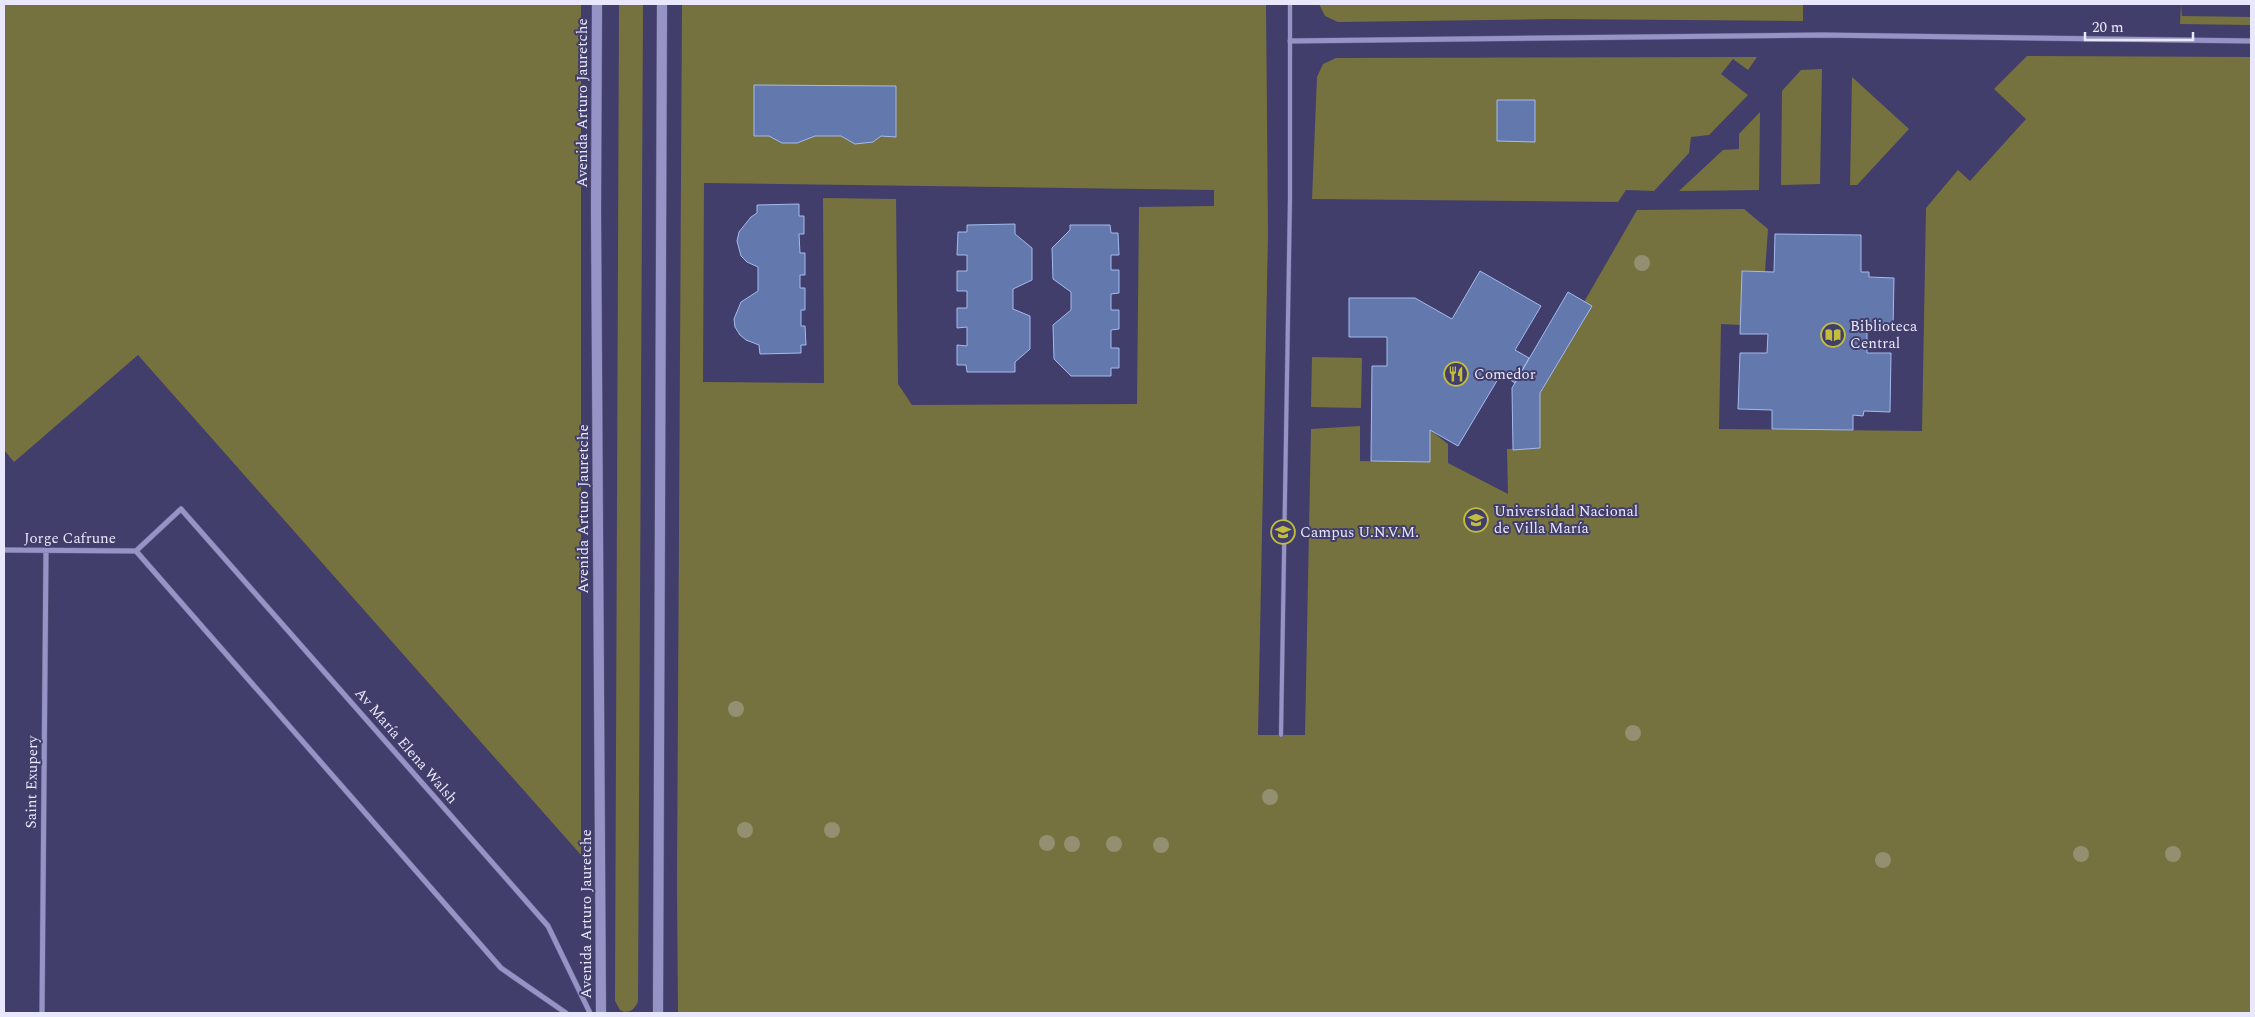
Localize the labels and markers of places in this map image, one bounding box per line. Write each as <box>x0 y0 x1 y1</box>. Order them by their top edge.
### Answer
place label: Biblioteca Central <box>1850 315 1918 355</box>
library icon: Biblioteca Central <box>1820 322 1846 348</box>
restaurant icon: Comedor <box>1443 361 1469 387</box>
place label: Comedor <box>1474 363 1536 386</box>
place label: Universidad Nacional de Villa María <box>1494 500 1638 540</box>
school or university icon: Universidad Nacional de Villa María <box>1463 507 1489 533</box>
school or university icon: Campus U.N.V.M. <box>1270 519 1296 545</box>
place label: Campus U.N.V.M. <box>1300 521 1419 544</box>

